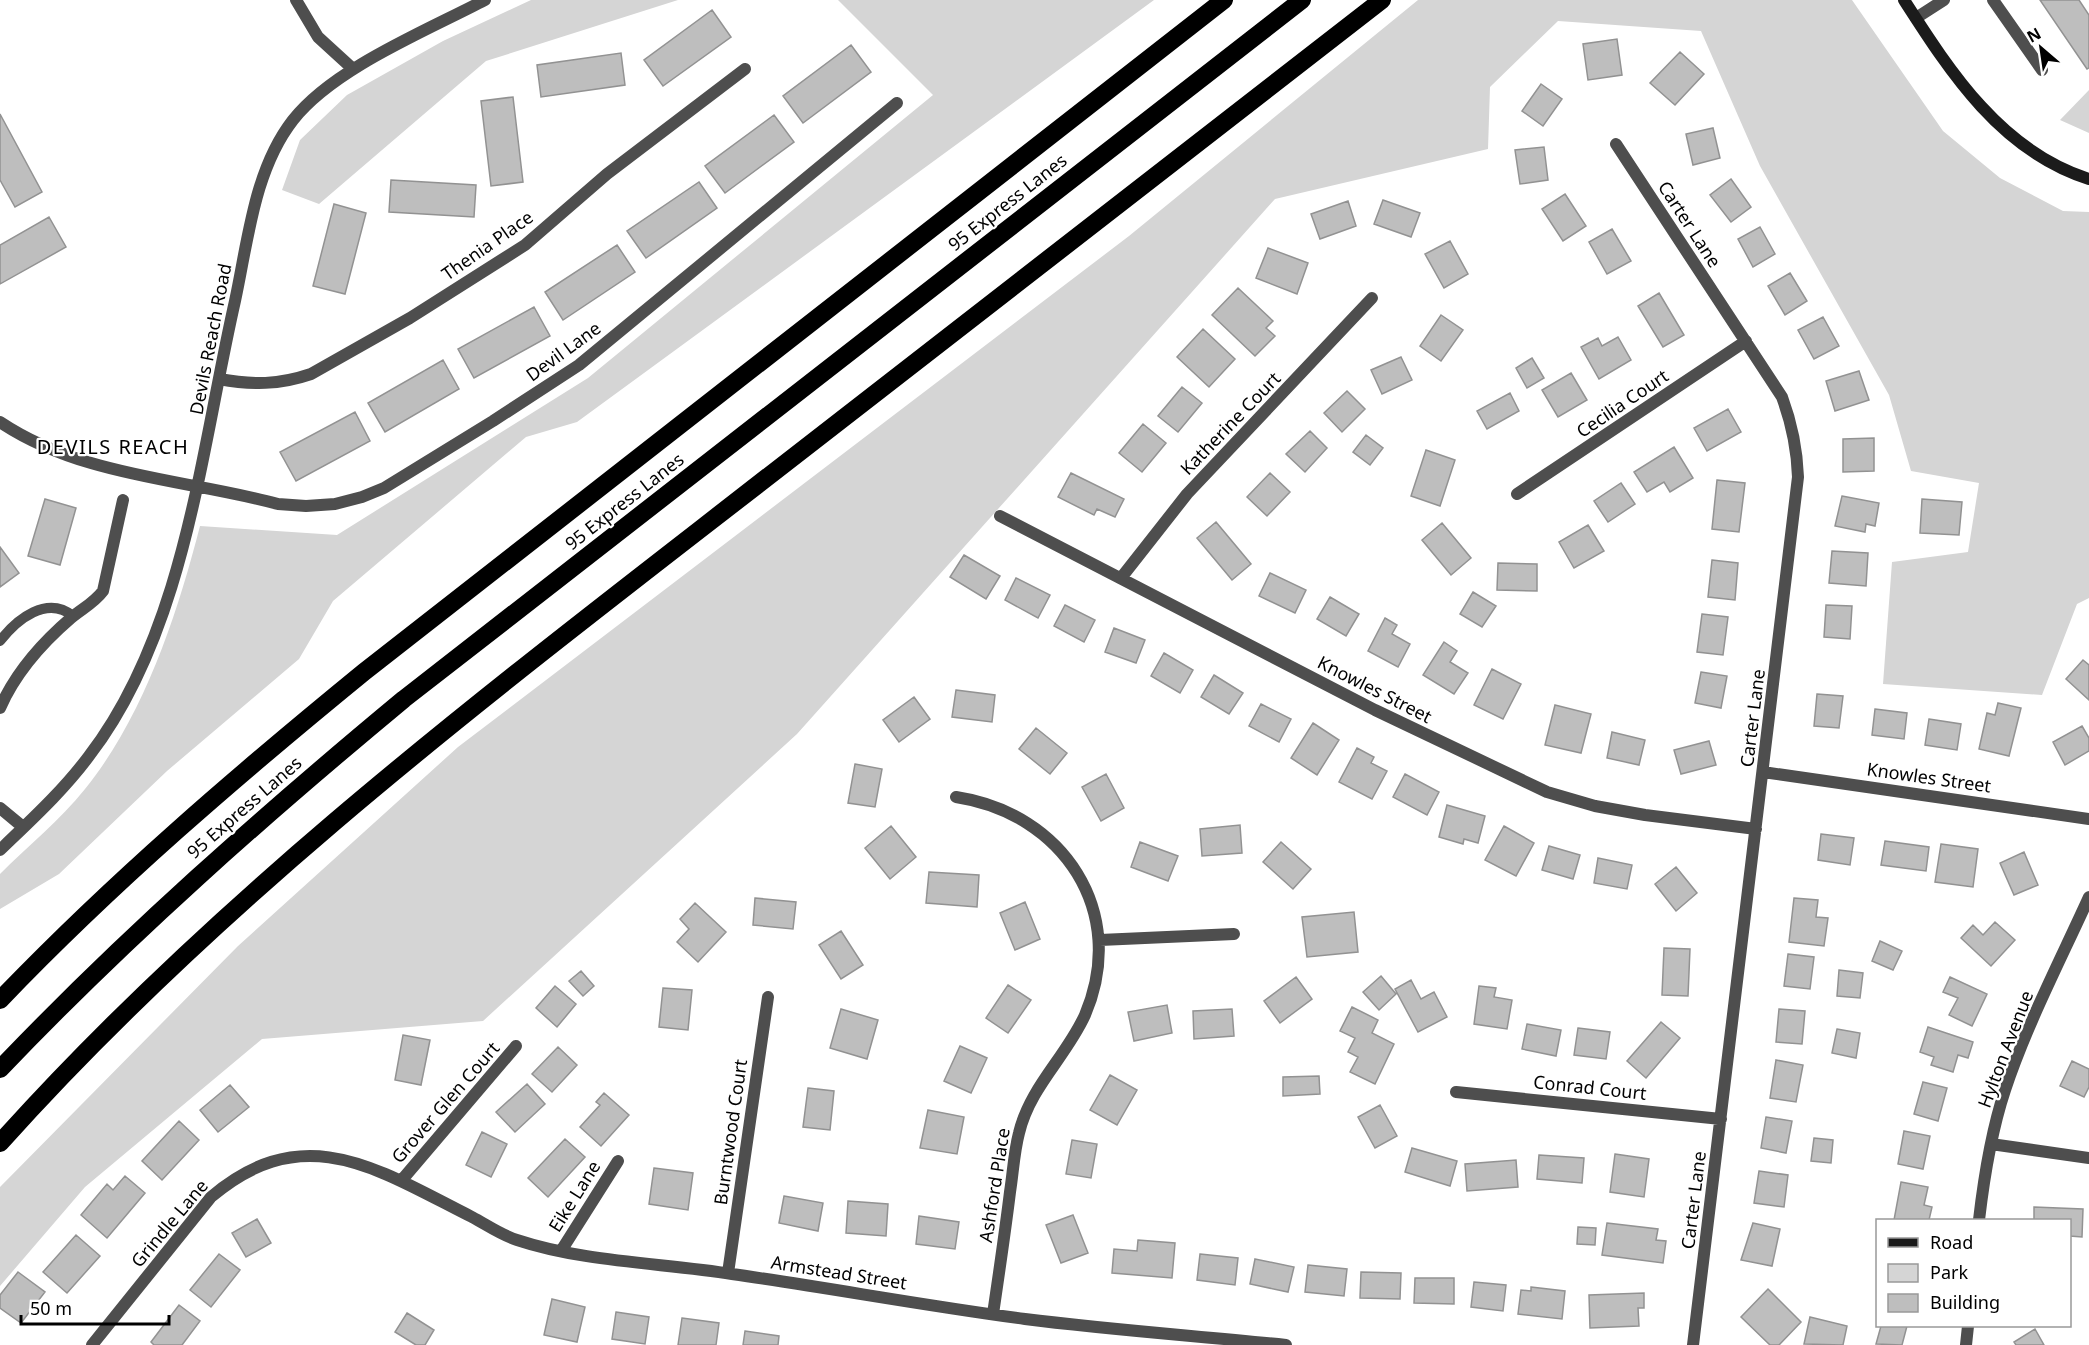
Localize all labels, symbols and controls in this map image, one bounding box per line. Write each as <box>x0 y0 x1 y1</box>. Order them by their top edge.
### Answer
north arrow <box>2011 18 2071 78</box>
text: N <box>2023 22 2045 48</box>
street label: 95 Express Lanes <box>943 148 1071 256</box>
street label: Carter Lane <box>1653 176 1727 272</box>
street label: Thenia Place <box>437 205 537 285</box>
street label: Devils Reach Road <box>184 261 236 417</box>
street label: Devil Lane <box>521 316 605 386</box>
street label: Cecilia Court <box>1571 363 1673 443</box>
street label: Katherine Court <box>1175 366 1286 480</box>
district label: DEVILS REACH <box>37 433 189 460</box>
street label: 95 Express Lanes <box>560 447 688 555</box>
street label: Knowles Street <box>1314 650 1437 728</box>
street label: Carter Lane <box>1734 668 1770 768</box>
street label: 95 Express Lanes <box>182 751 306 863</box>
street label: Knowles Street <box>1865 756 1993 798</box>
street label: Hylton Avenue <box>1972 987 2038 1111</box>
street label: Grover Glen Court <box>386 1036 505 1168</box>
street label: Burntwood Court <box>708 1057 752 1206</box>
street label: Conrad Court <box>1532 1069 1648 1105</box>
street label: Ashford Place <box>973 1126 1015 1244</box>
street label: Carter Lane <box>1675 1150 1711 1250</box>
street label: Eike Lane <box>543 1156 605 1236</box>
street label: Grindle Lane <box>125 1174 213 1272</box>
legend <box>1876 1219 2071 1327</box>
text: Road <box>1930 1230 1973 1254</box>
street label: Armstead Street <box>769 1249 909 1295</box>
text: Park <box>1930 1260 1968 1284</box>
scale bar <box>21 1288 170 1326</box>
text: Building <box>1930 1290 2000 1314</box>
text: 50 m <box>30 1296 72 1320</box>

